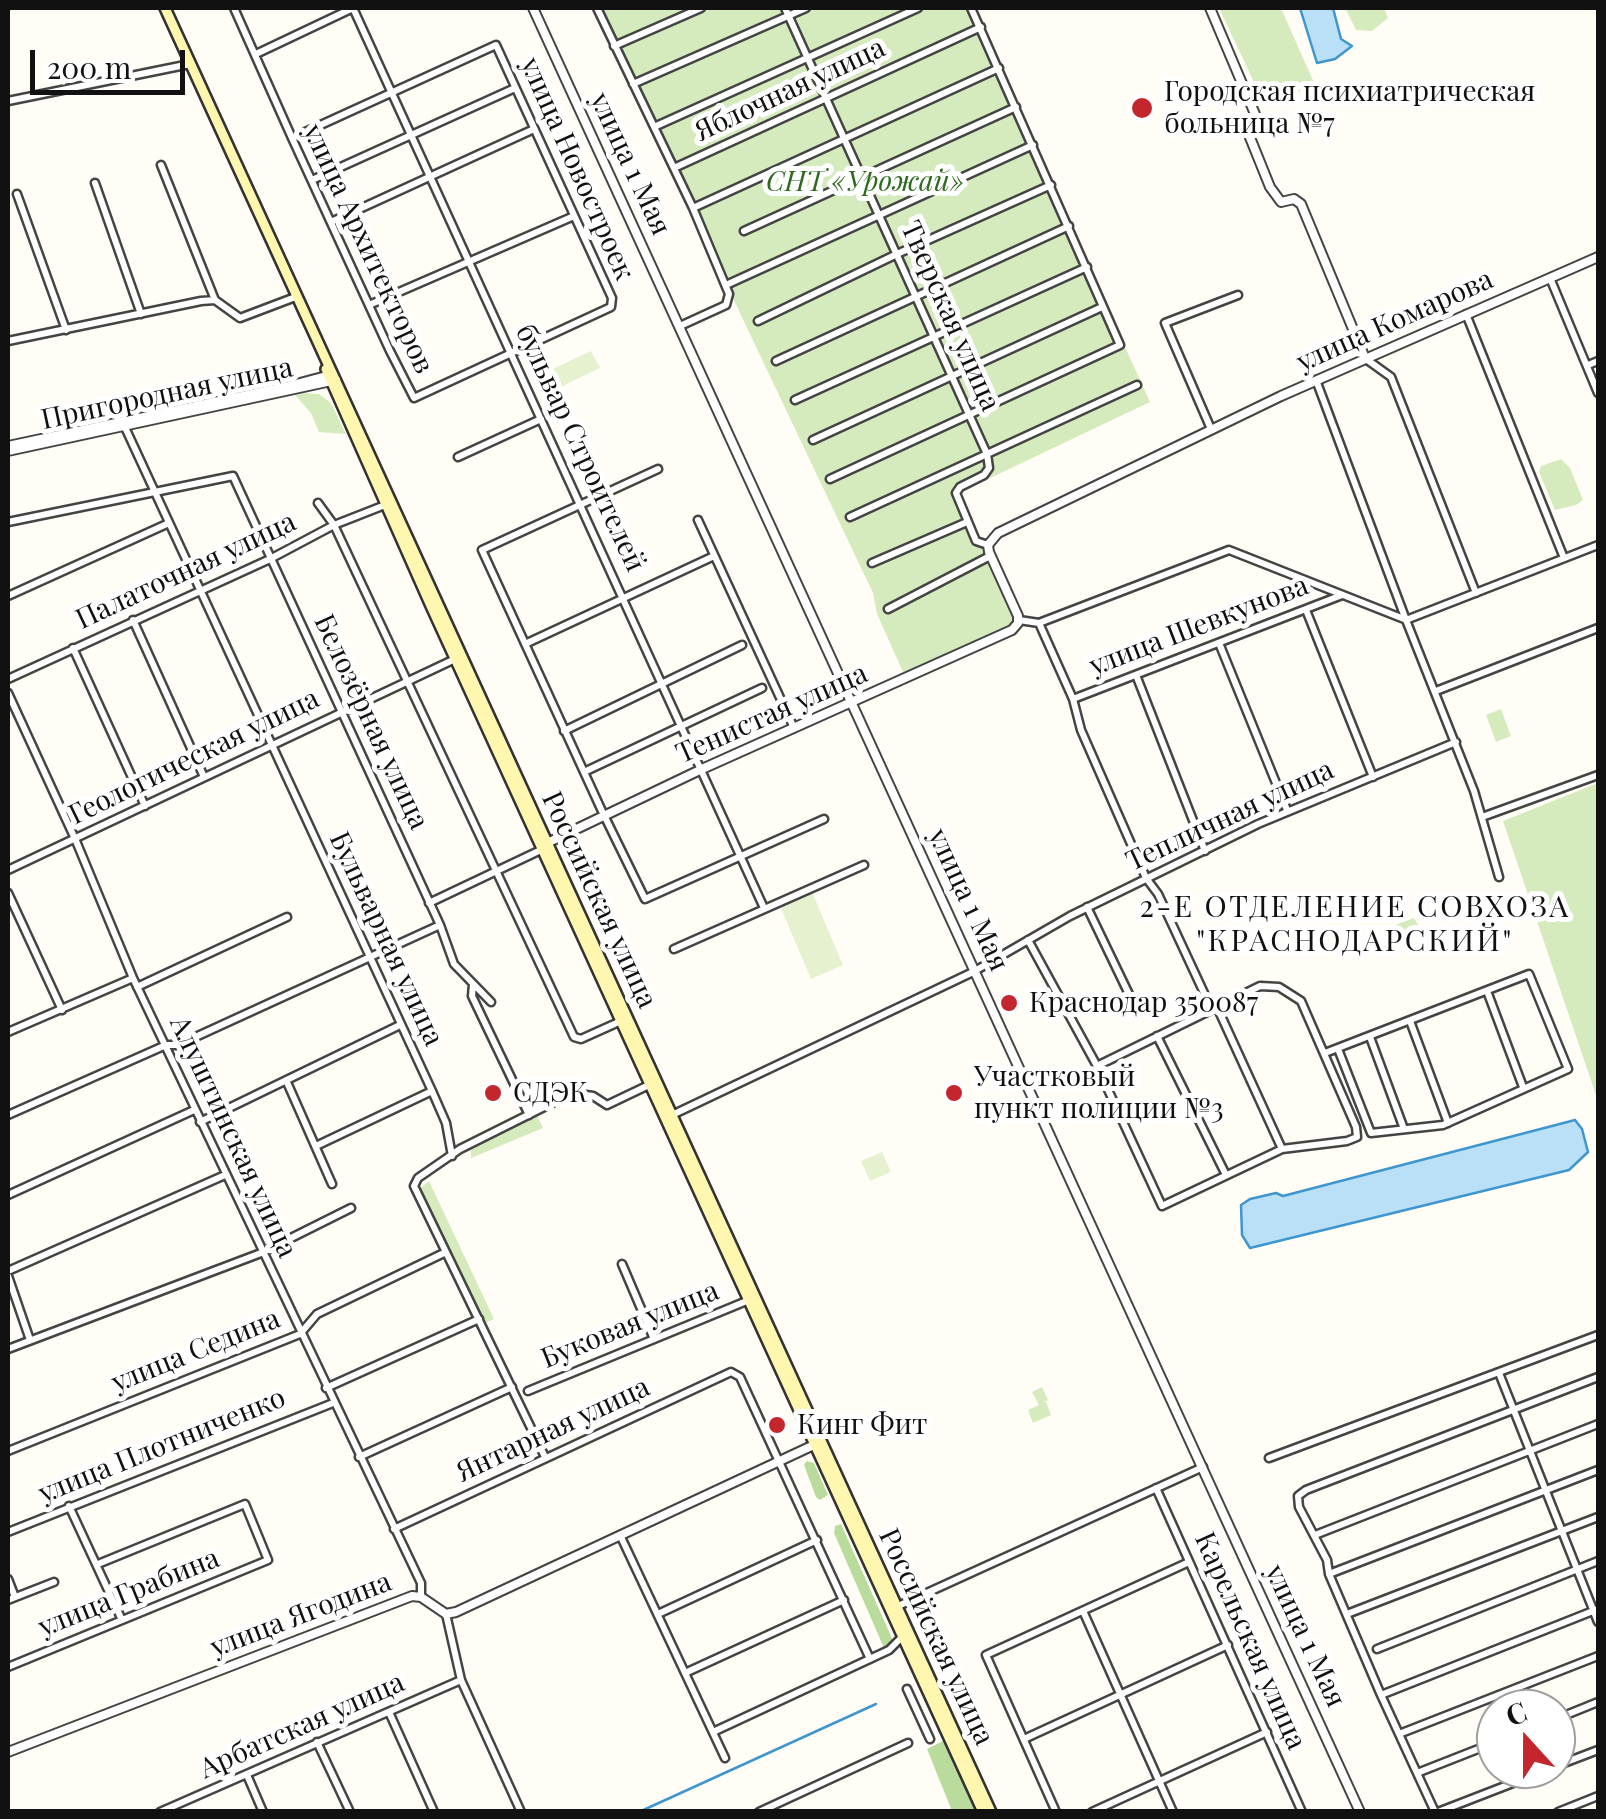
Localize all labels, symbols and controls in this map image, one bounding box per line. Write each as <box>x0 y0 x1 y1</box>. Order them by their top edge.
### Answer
scale bar <box>35 30 190 92</box>
street label: Яблочная улица <box>689 31 891 149</box>
text: 200 m <box>47 47 131 87</box>
street label: улица Новостроек <box>513 52 641 286</box>
place label: Городская психиатрическая больница №7 <box>1164 75 1535 141</box>
street label: улица 1 Мая <box>582 88 678 240</box>
marker: Городская психиатрическая больница №7 <box>1129 95 1155 121</box>
street label: улица Архитекторов <box>295 119 441 379</box>
park label: СНТ «Урожай» <box>766 165 964 199</box>
street label: Тверская улица <box>893 216 1007 416</box>
street label: улица Комарова <box>1292 263 1498 379</box>
street label: бульвар Строителей <box>508 319 652 577</box>
street label: Пригородная улица <box>38 351 296 437</box>
street label: Палаточная улица <box>71 505 301 637</box>
street label: улица Шевкунова <box>1085 569 1313 683</box>
street label: Белозёрная улица <box>307 609 435 835</box>
street label: Тенистая улица <box>671 657 873 771</box>
street label: Геологическая улица <box>64 682 324 832</box>
street label: Тепличная улица <box>1121 753 1339 879</box>
street label: Российская улица <box>534 786 664 1014</box>
street label: улица 1 Мая <box>920 824 1016 976</box>
street label: Бульварная улица <box>322 827 450 1051</box>
district label: 2-Е ОТДЕЛЕНИЕ СОВХОЗА "КРАСНОДАРСКИЙ" <box>1139 890 1571 960</box>
place label: Краснодар 350087 <box>1029 986 1258 1020</box>
marker: Краснодар 350087 <box>998 992 1020 1014</box>
street label: Алуштинская улица <box>162 1011 304 1263</box>
place label: Участковый пункт полиции №3 <box>974 1060 1224 1126</box>
place label: СДЭК <box>513 1076 588 1110</box>
marker: СДЭК <box>482 1082 504 1104</box>
marker: Участковый пункт полиции №3 <box>943 1082 965 1104</box>
street label: Буковая улица <box>536 1274 724 1376</box>
street label: улица Седина <box>107 1302 285 1400</box>
street label: Янтарная улица <box>451 1370 655 1490</box>
street label: улица Плотниченко <box>34 1381 290 1511</box>
place label: Кинг Фит <box>797 1408 927 1442</box>
marker: Кинг Фит <box>766 1414 788 1436</box>
street label: Российская улица <box>871 1523 1001 1751</box>
street label: Карельская улица <box>1187 1527 1313 1755</box>
street label: улица Грабина <box>34 1541 224 1645</box>
street label: улица 1 Мая <box>1257 1560 1353 1712</box>
street label: улица Ягодина <box>206 1565 396 1665</box>
street label: Арбатская улица <box>195 1666 409 1786</box>
north arrow <box>1476 1689 1576 1789</box>
text: С <box>1500 1692 1532 1733</box>

